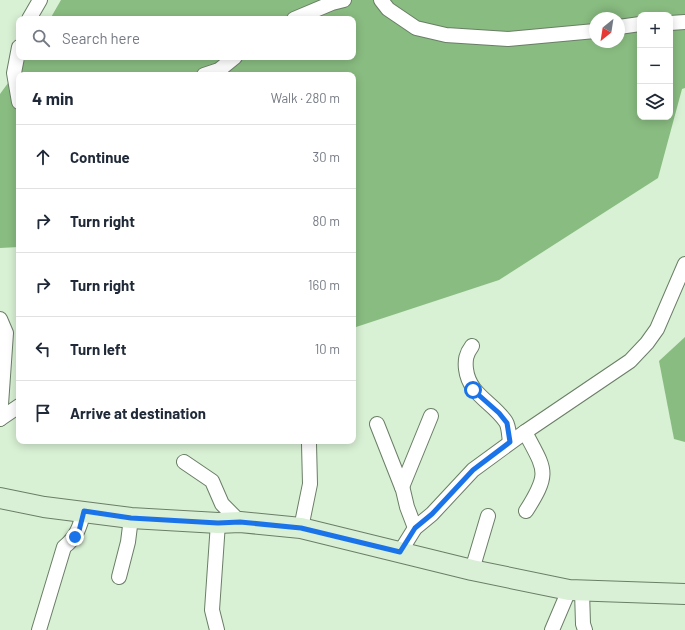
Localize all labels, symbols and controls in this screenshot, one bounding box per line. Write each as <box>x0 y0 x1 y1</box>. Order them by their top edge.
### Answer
north arrow <box>589 12 625 48</box>
map controls <box>637 12 673 120</box>
button: + <box>637 12 673 48</box>
search box <box>16 16 356 60</box>
icon: search <box>30 27 52 49</box>
text: Search here <box>62 29 140 47</box>
button: − <box>637 48 673 84</box>
button: layers <box>637 84 673 120</box>
text: 4 min <box>32 88 74 108</box>
text: Walk · 280 m <box>271 90 340 106</box>
icon: ahead <box>32 146 54 168</box>
text: Continue <box>70 148 130 166</box>
text: 30 m <box>313 149 340 165</box>
icon: right <box>32 210 54 232</box>
text: Turn right <box>70 212 135 230</box>
text: 80 m <box>313 213 340 229</box>
icon: right <box>32 274 54 296</box>
text: Turn right <box>70 276 135 294</box>
text: 160 m <box>308 277 340 293</box>
icon: left <box>32 338 54 360</box>
text: Turn left <box>70 340 126 358</box>
text: 10 m <box>315 341 340 357</box>
route start <box>464 381 482 399</box>
icon: arrive <box>32 402 54 424</box>
text: Arrive at destination <box>70 404 206 422</box>
route end <box>66 528 84 546</box>

